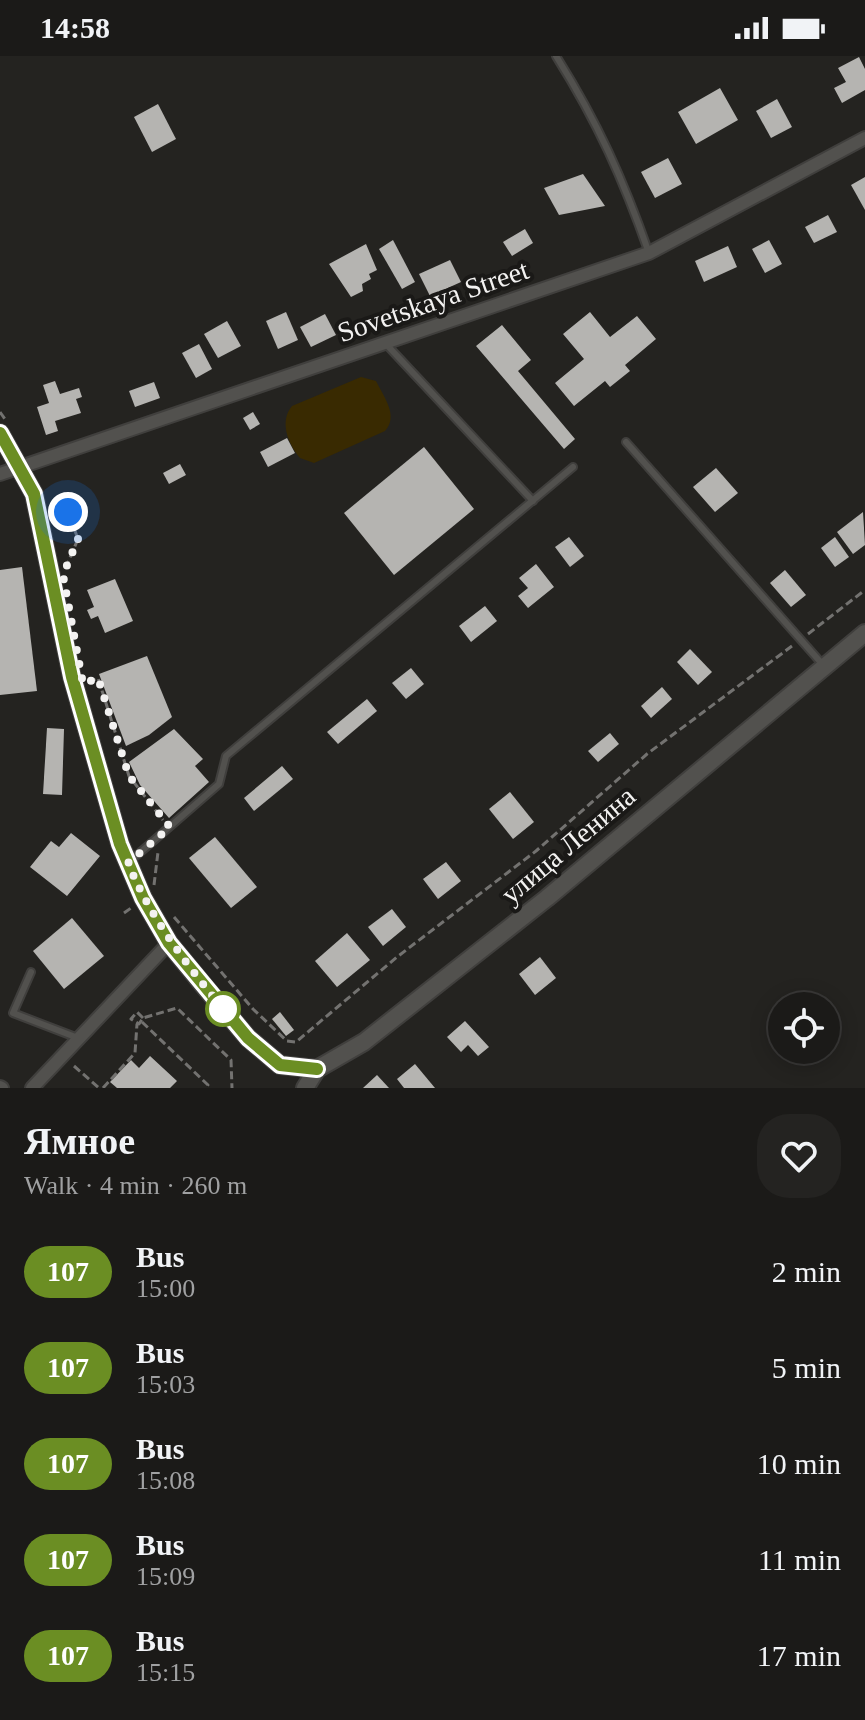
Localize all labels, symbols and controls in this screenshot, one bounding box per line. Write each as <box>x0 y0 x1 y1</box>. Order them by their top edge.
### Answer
text: 14:58 <box>40 11 110 44</box>
street label: Sovetskaya Street <box>333 254 533 348</box>
your location <box>48 492 88 532</box>
street label: улица Ленина <box>495 780 642 910</box>
unlabelled marker <box>206 992 240 1026</box>
map controls <box>768 992 840 1064</box>
button: locate <box>768 992 840 1064</box>
button: heart <box>757 1114 841 1198</box>
text: Ямное <box>24 1120 135 1162</box>
text: Walk · 4 min · 260 m <box>24 1171 247 1200</box>
text: Bus <box>136 1240 184 1273</box>
text: 2 min <box>772 1255 841 1288</box>
text: 107 <box>47 1256 89 1287</box>
text: 15:00 <box>136 1274 195 1303</box>
text: Bus <box>136 1336 184 1369</box>
text: 5 min <box>772 1351 841 1384</box>
text: 107 <box>47 1352 89 1383</box>
text: 15:03 <box>136 1370 195 1399</box>
text: Bus <box>136 1432 184 1465</box>
text: 10 min <box>757 1447 841 1480</box>
text: 107 <box>47 1448 89 1479</box>
text: 15:08 <box>136 1466 195 1495</box>
text: Bus <box>136 1528 184 1561</box>
text: 11 min <box>758 1543 841 1576</box>
text: 107 <box>47 1544 89 1575</box>
text: 15:09 <box>136 1562 195 1591</box>
text: Bus <box>136 1624 184 1657</box>
text: 17 min <box>757 1639 841 1672</box>
text: 107 <box>47 1640 89 1671</box>
text: 15:15 <box>136 1658 195 1687</box>

